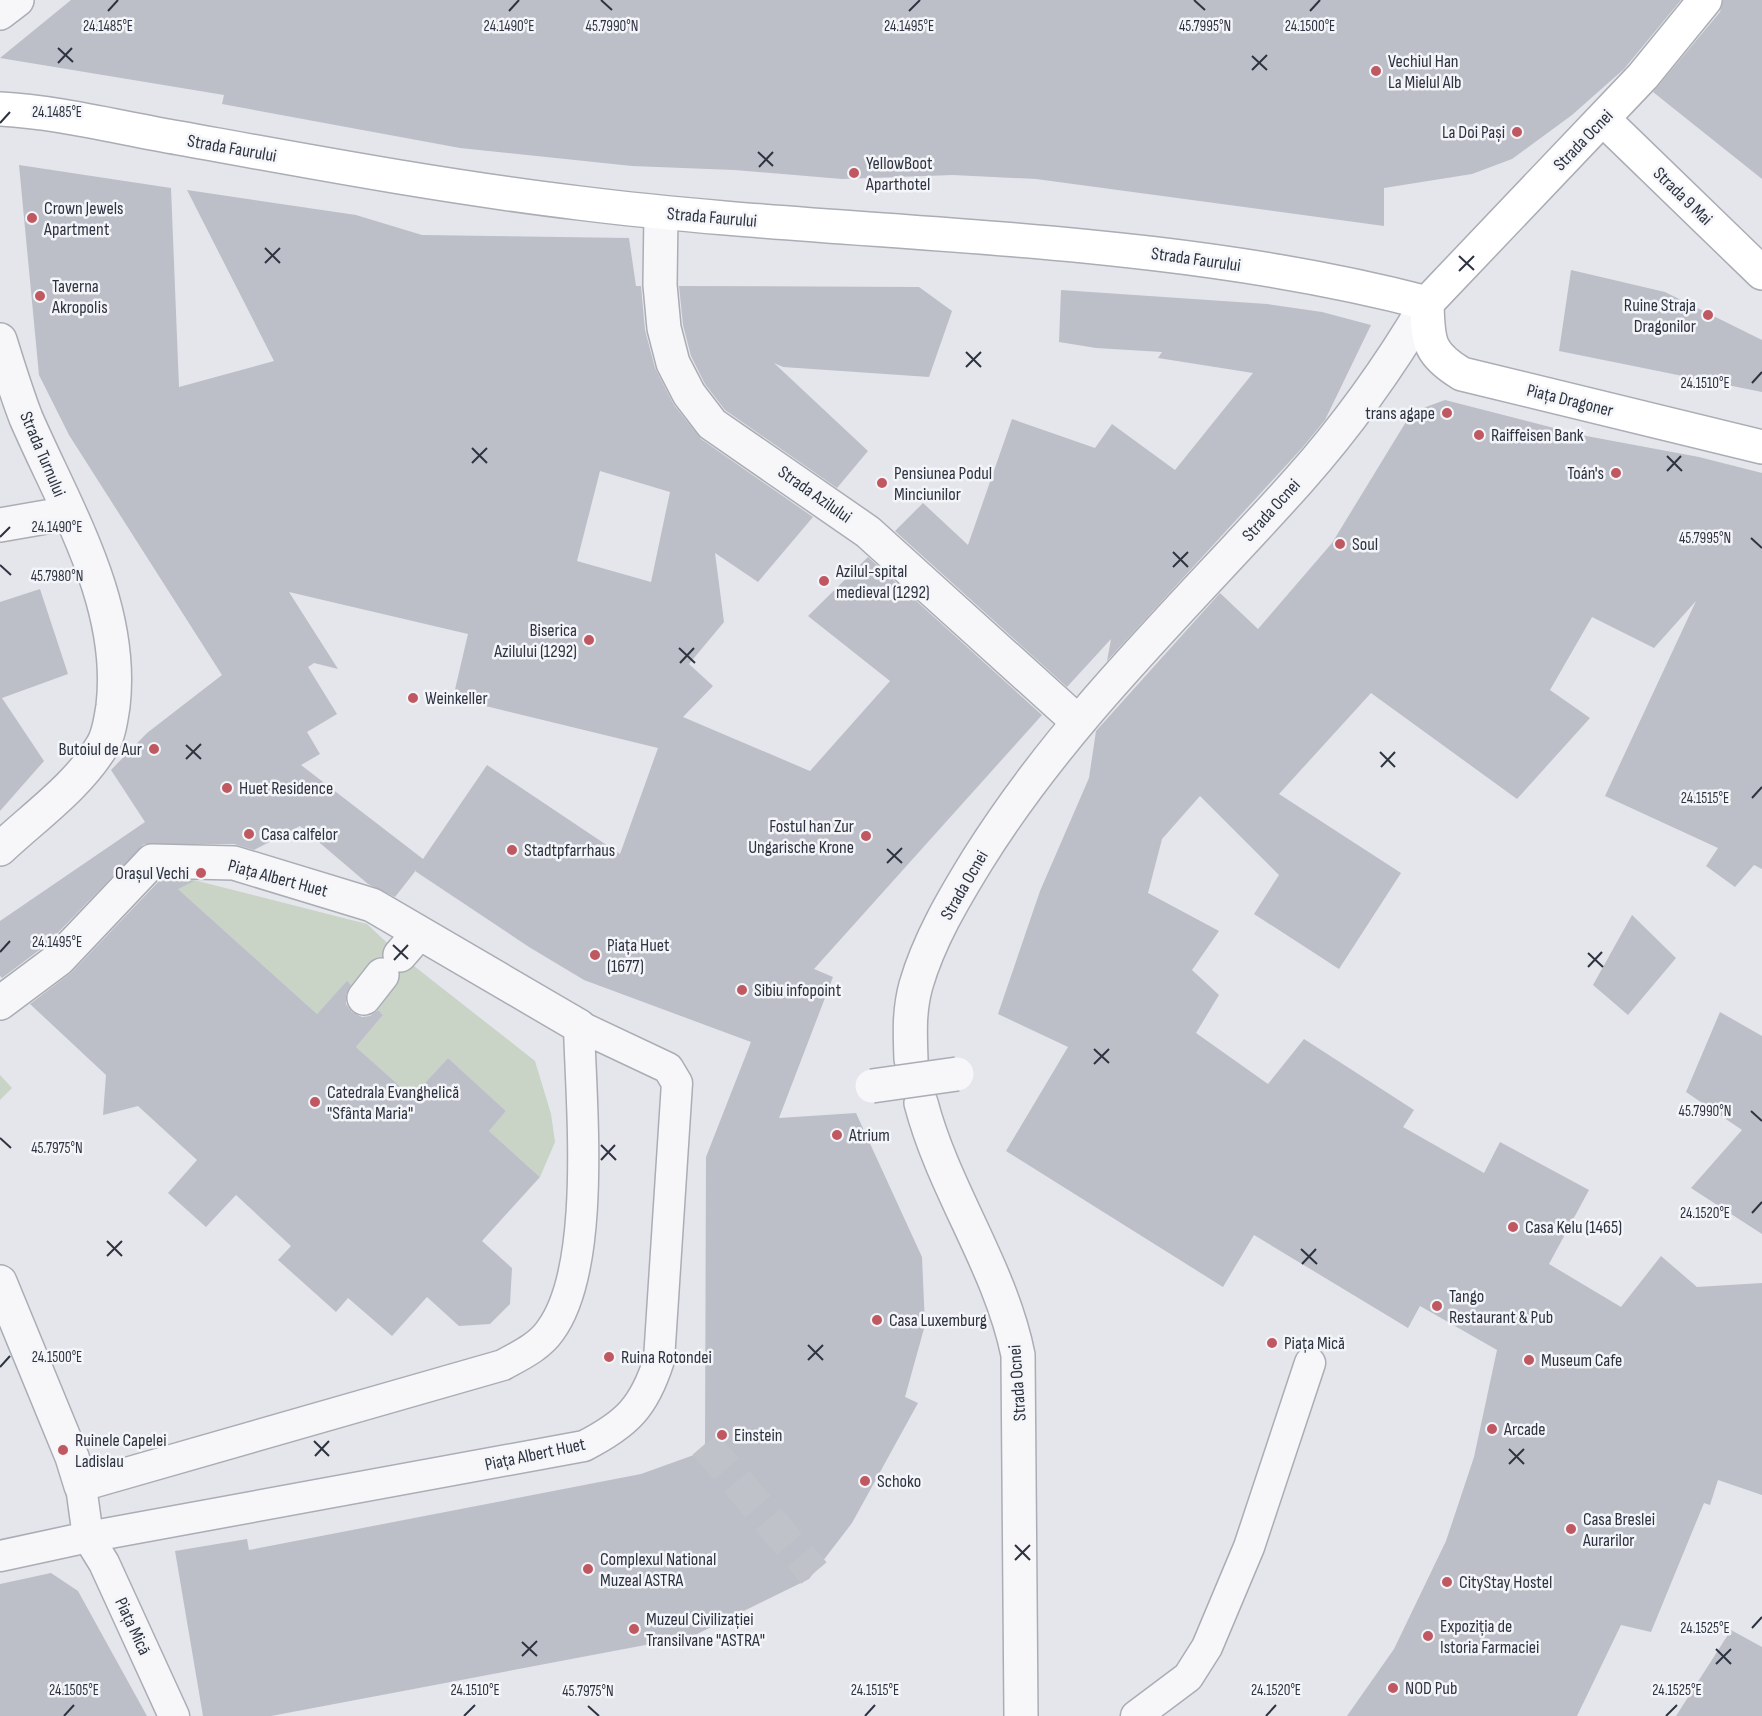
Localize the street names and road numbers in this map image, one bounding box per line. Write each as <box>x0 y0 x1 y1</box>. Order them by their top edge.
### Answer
street label: Strada Ocnei <box>1549 106 1617 175</box>
street label: Strada Faurului <box>186 130 278 167</box>
street label: Strada 9 Mai <box>1649 163 1717 230</box>
street label: Strada Faurului <box>666 203 758 232</box>
street label: Strada Faurului <box>1150 243 1242 276</box>
street label: Piața Dragoner <box>1524 380 1615 421</box>
street label: Strada Turnului <box>15 408 70 500</box>
street label: Strada Azilului <box>774 461 856 527</box>
street label: Strada Ocnei <box>1238 475 1305 546</box>
street label: Strada Ocnei <box>936 847 993 924</box>
street label: Piața Albert Huet <box>226 855 330 902</box>
street label: Strada Ocnei <box>1004 1344 1031 1422</box>
street label: Piața Albert Huet <box>483 1433 588 1475</box>
street label: Piața Mică <box>110 1594 155 1658</box>

